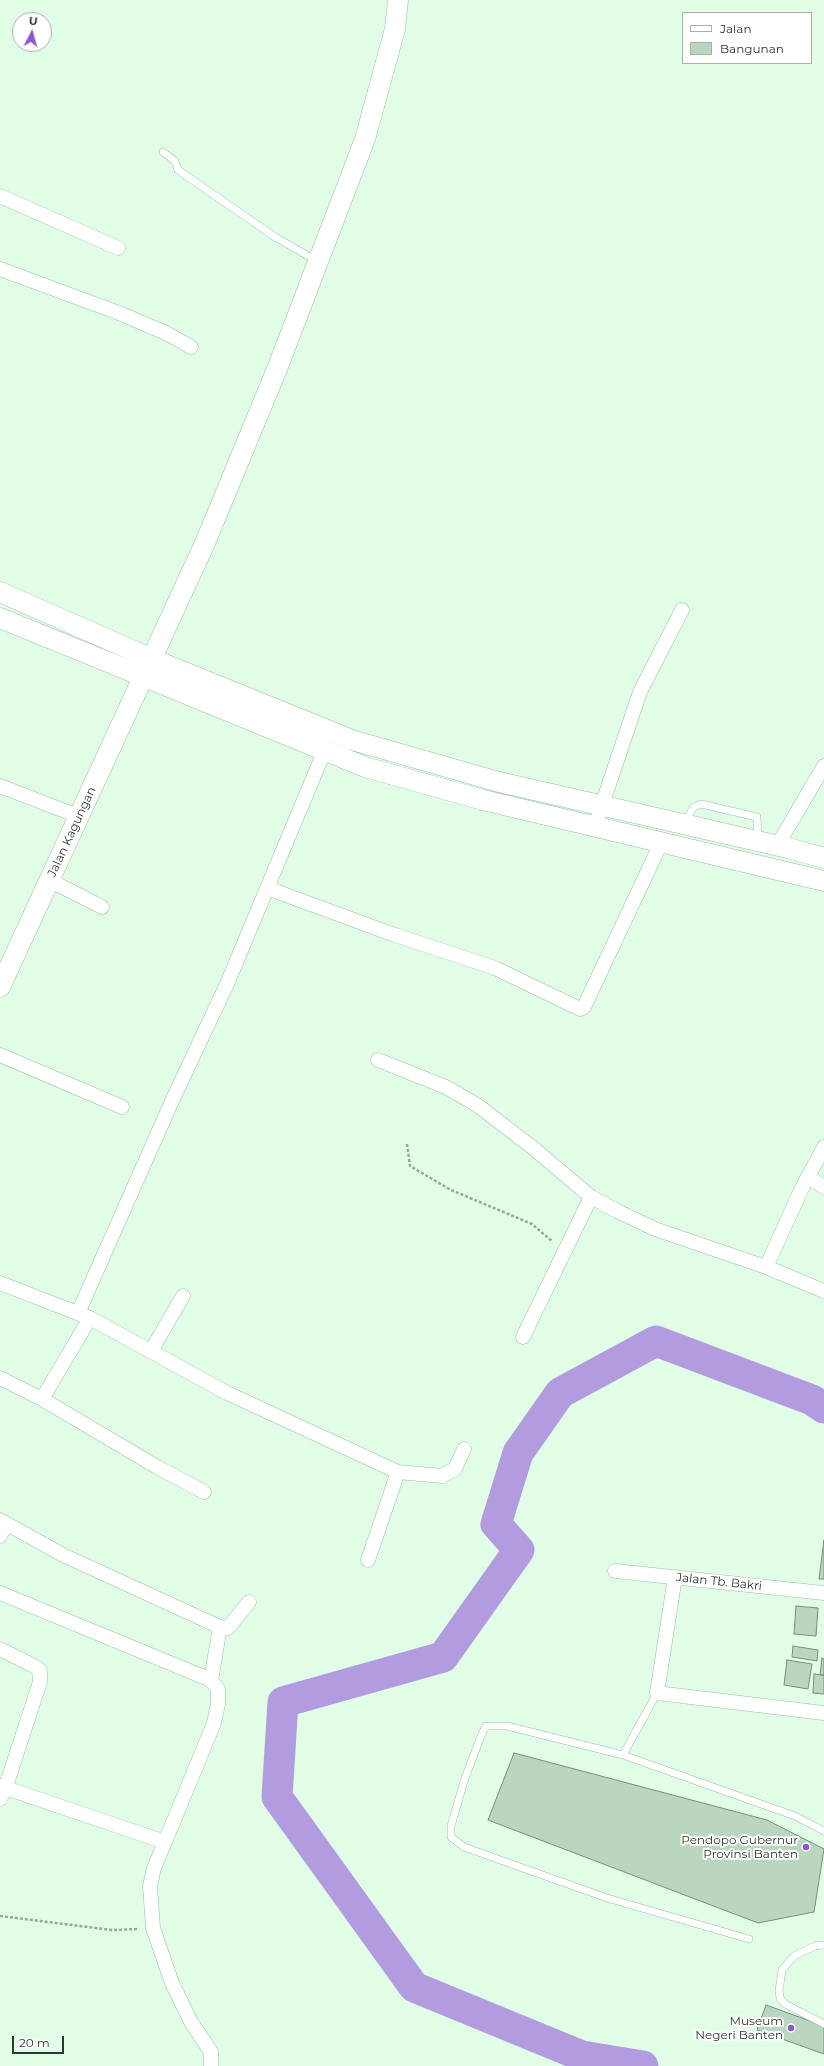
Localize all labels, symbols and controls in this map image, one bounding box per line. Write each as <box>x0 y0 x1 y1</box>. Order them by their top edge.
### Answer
north arrow <box>12 12 52 52</box>
legend <box>682 12 812 64</box>
text: U <box>28 14 38 28</box>
text: Jalan <box>720 21 752 36</box>
text: Bangunan <box>720 41 784 56</box>
street label: Jalan Kagungan <box>45 785 99 879</box>
street label: Jalan Tb. Bakri <box>675 1570 763 1594</box>
place label: Pendopo Gubernur Provinsi Banten <box>681 1833 798 1861</box>
marker: Pendopo Gubernur Provinsi Banten <box>801 1842 811 1852</box>
place label: Museum Negeri Banten <box>695 2014 783 2042</box>
marker: Museum Negeri Banten <box>786 2023 796 2033</box>
scale bar <box>14 2028 66 2054</box>
text: 20 m <box>19 2035 50 2050</box>

